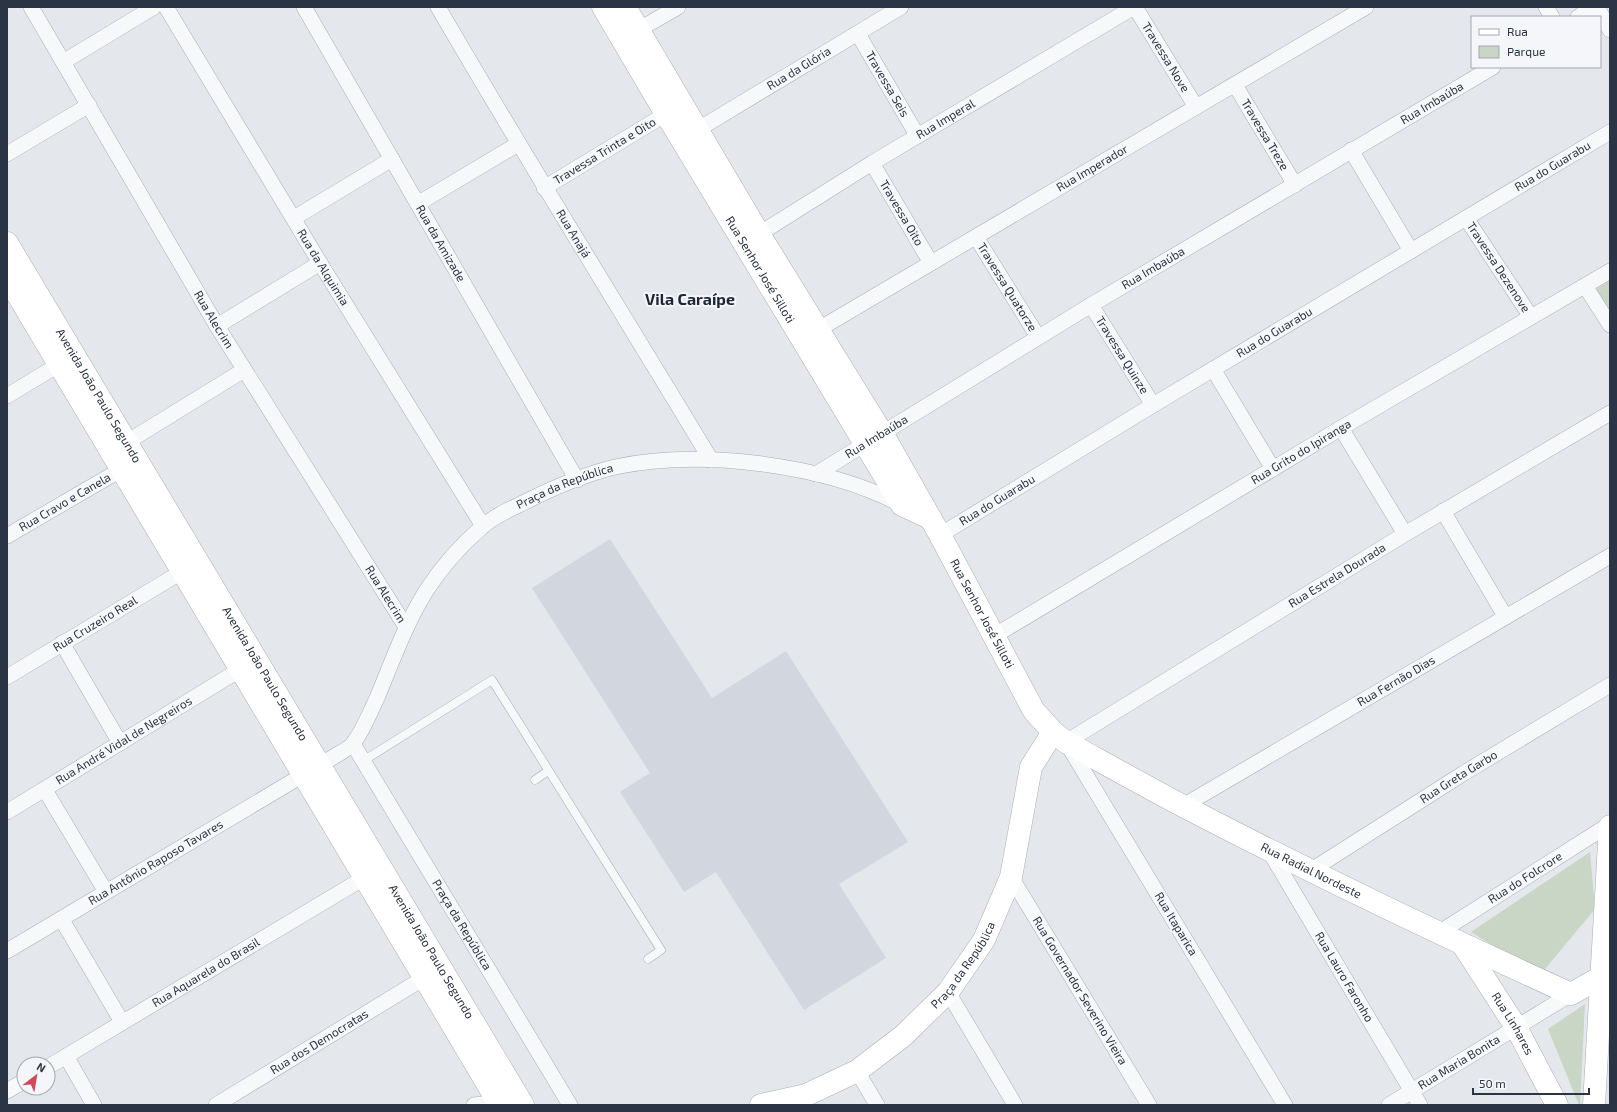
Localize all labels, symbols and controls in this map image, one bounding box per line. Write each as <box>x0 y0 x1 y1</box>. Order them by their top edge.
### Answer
legend <box>1471 16 1601 68</box>
street label: Travessa Nove <box>1140 19 1193 94</box>
text: Rua <box>1507 24 1528 38</box>
street label: Rua da Glória <box>764 43 833 92</box>
text: Parque <box>1507 44 1545 58</box>
street label: Travessa Seis <box>863 48 913 119</box>
street label: Rua Imbaúba <box>1397 78 1466 126</box>
street label: Rua Imperal <box>913 95 977 141</box>
street label: Travessa Treze <box>1239 96 1292 172</box>
street label: Travessa Trinta e Oito <box>550 114 658 187</box>
street label: Rua do Guarabu <box>1512 137 1593 194</box>
street label: Rua Imperador <box>1053 141 1130 194</box>
street label: Travessa Oito <box>878 177 927 248</box>
street label: Rua da Amizade <box>414 202 469 284</box>
street label: Rua Anajá <box>554 207 594 260</box>
street label: Rua Senhor José Silloti <box>723 213 798 325</box>
street label: Travessa Dezenove <box>1465 219 1534 314</box>
street label: Rua da Alquimia <box>295 226 353 308</box>
street label: Travessa Quatorze <box>975 240 1041 334</box>
street label: Rua Imbaúba <box>1119 243 1187 291</box>
street label: Rua Alecrim <box>192 288 237 351</box>
district label: Vila Caraípe <box>645 289 735 308</box>
street label: Rua do Guarabu <box>1233 304 1314 360</box>
street label: Travessa Quinze <box>1094 313 1152 396</box>
street label: Avenida João Paulo Segundo <box>54 326 145 465</box>
street label: Rua Imbaúba <box>842 411 910 461</box>
street label: Rua Grito do Ipiranga <box>1248 416 1353 486</box>
street label: Praça da República <box>514 460 614 511</box>
street label: Rua Cravo e Canela <box>16 469 113 534</box>
street label: Rua do Guarabu <box>956 471 1037 528</box>
street label: Rua Estrela Dourada <box>1285 540 1388 610</box>
street label: Rua Senhor José Silloti <box>948 556 1018 670</box>
street label: Rua Alecrim <box>363 562 409 625</box>
street label: Rua Cruzeiro Real <box>50 592 140 654</box>
street label: Avenida João Paulo Segundo <box>220 604 311 743</box>
street label: Rua Fernão Dias <box>1354 652 1437 709</box>
street label: Rua André Vidal de Negreiros <box>53 693 194 787</box>
street label: Rua Greta Garbo <box>1417 747 1500 805</box>
street label: Rua Antônio Raposo Tavares <box>85 816 225 907</box>
street label: Rua Radial Nordeste <box>1259 839 1364 901</box>
street label: Rua do Folcrore <box>1485 848 1564 906</box>
street label: Praça da República <box>430 876 495 972</box>
street label: Avenida João Paulo Segundo <box>387 882 478 1021</box>
street label: Rua Itaparica <box>1152 889 1201 958</box>
street label: Rua Governador Severino Vieira <box>1030 913 1131 1067</box>
street label: Praça da República <box>927 919 997 1011</box>
street label: Rua Lauro Faronho <box>1313 929 1377 1024</box>
street label: Rua Aquarela do Brasil <box>149 934 262 1009</box>
street label: Rua Linhares <box>1489 989 1537 1057</box>
street label: Rua dos Democratas <box>267 1006 370 1076</box>
street label: Rua Maria Bonita <box>1415 1031 1502 1092</box>
north arrow <box>16 1056 56 1096</box>
text: N <box>35 1059 48 1075</box>
scale bar <box>1473 1070 1589 1096</box>
text: 50 m <box>1479 1076 1506 1090</box>

